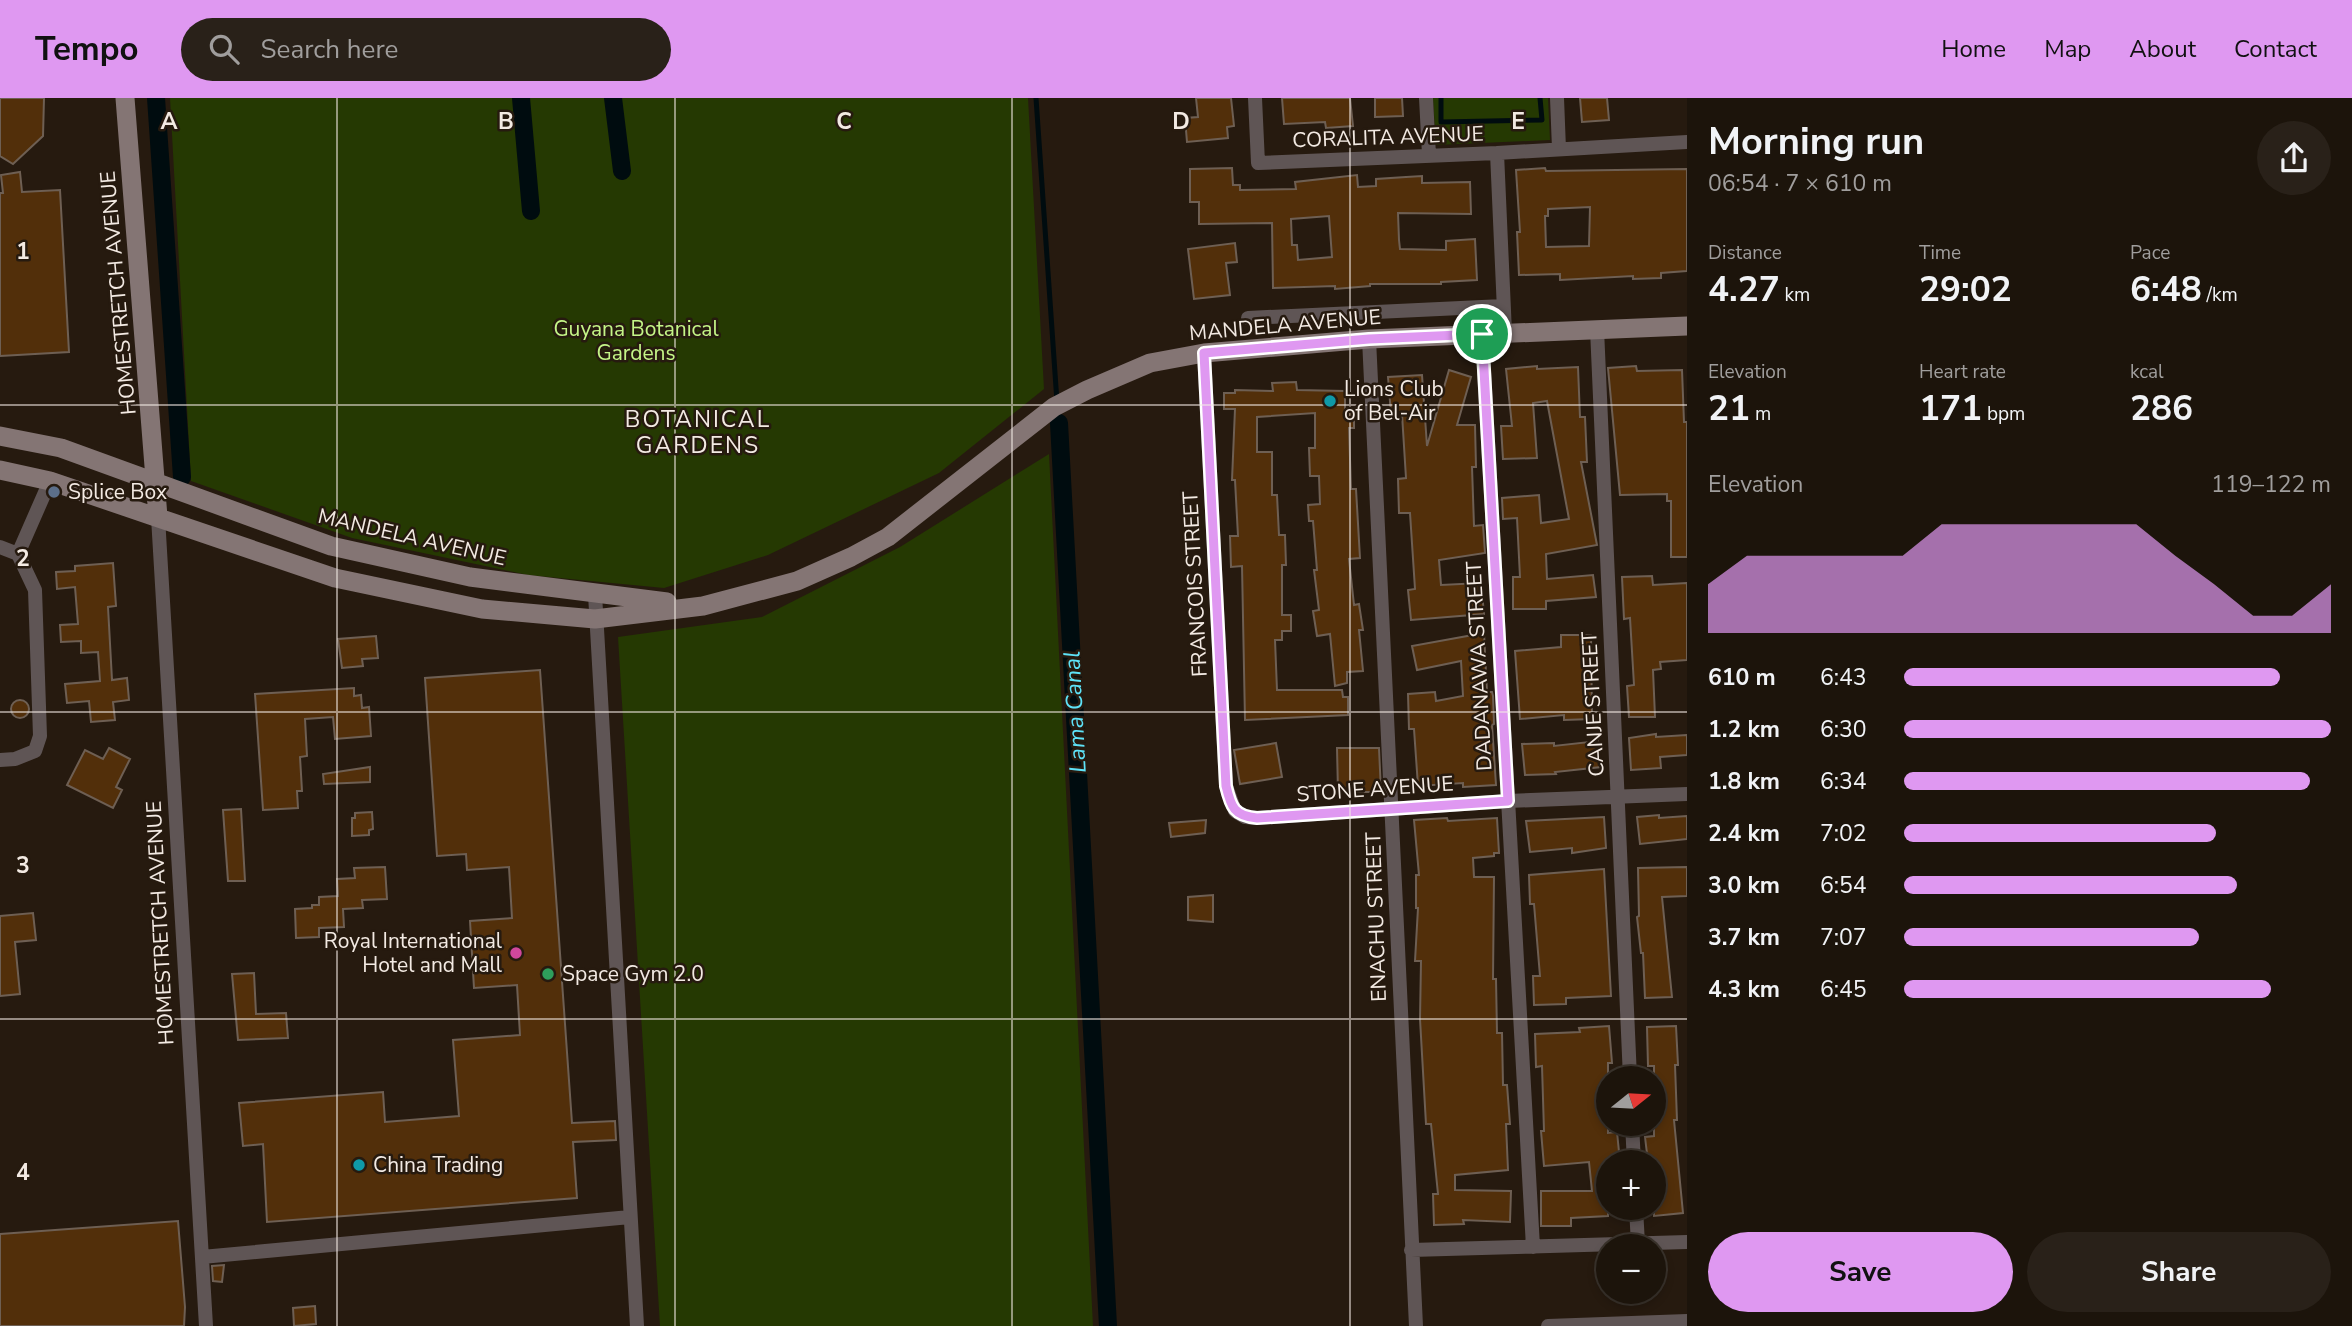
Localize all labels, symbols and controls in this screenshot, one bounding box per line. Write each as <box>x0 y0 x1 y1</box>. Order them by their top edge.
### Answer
search box <box>181 18 671 81</box>
text: Tempo <box>35 27 139 72</box>
icon: search <box>205 30 243 68</box>
text: Search here <box>261 32 398 67</box>
text: Home <box>1941 33 2006 65</box>
text: Map <box>2044 33 2091 65</box>
text: About <box>2129 33 2196 65</box>
text: Contact <box>2234 33 2317 65</box>
text: A <box>160 106 178 137</box>
text: B <box>498 106 514 137</box>
text: C <box>836 106 852 137</box>
text: D <box>1172 106 1190 137</box>
text: E <box>1511 106 1525 137</box>
text: Morning run <box>1708 116 1924 167</box>
street label: CORALITA AVENUE <box>1292 120 1484 154</box>
button: share <box>2257 121 2331 195</box>
text: 06:54 · 7 × 610 m <box>1708 168 1892 199</box>
street label: HOMESTRETCH AVENUE <box>93 170 143 416</box>
text: 1 <box>16 236 30 267</box>
text: Distance <box>1708 240 1782 266</box>
text: Time <box>1919 240 1961 266</box>
text: Pace <box>2130 240 2170 266</box>
text: 4.27 <box>1708 266 1780 313</box>
text: 29:02 <box>1919 266 2012 313</box>
text: 6:48 <box>2130 266 2202 313</box>
text: km <box>1780 282 1810 308</box>
text: /km <box>2202 282 2238 308</box>
street label: MANDELA AVENUE <box>1188 303 1382 347</box>
pin <box>1452 304 1512 364</box>
park label: Guyana Botanical Gardens <box>553 315 719 367</box>
icon: arrive <box>1463 315 1501 353</box>
text: Elevation <box>1708 359 1787 385</box>
text: Heart rate <box>1919 359 2006 385</box>
text: kcal <box>2130 359 2164 385</box>
place label: Lions Club of Bel-Air <box>1344 375 1444 427</box>
text: 21 <box>1708 385 1750 432</box>
text: 171 <box>1919 385 1982 432</box>
text: 286 <box>2130 385 2193 432</box>
marker: Lions Club of Bel-Air <box>1322 393 1338 409</box>
text: m <box>1750 401 1771 427</box>
text: bpm <box>1982 401 2025 427</box>
district label: BOTANICAL GARDENS <box>625 404 771 461</box>
text: Elevation <box>1708 469 1803 500</box>
text: 119–122 m <box>2211 469 2331 500</box>
place label: Splice Box <box>68 478 167 506</box>
marker: Splice Box <box>46 484 62 500</box>
street label: FRANCOIS STREET <box>1176 490 1214 678</box>
street label: MANDELA AVENUE <box>315 502 509 572</box>
text: 2 <box>16 543 30 574</box>
street label: DADANAWA STREET <box>1460 560 1498 771</box>
street label: CANJE STREET <box>1575 630 1611 777</box>
water label: Lama Canal <box>1056 650 1094 774</box>
text: 610 m <box>1708 662 1776 693</box>
text: 6:43 <box>1820 662 1867 693</box>
text: 1.2 km <box>1708 714 1780 745</box>
text: 6:30 <box>1820 714 1867 745</box>
text: 1.8 km <box>1708 766 1780 797</box>
text: 6:34 <box>1820 766 1867 797</box>
street label: STONE AVENUE <box>1295 770 1455 808</box>
street label: HOMESTRETCH AVENUE <box>140 800 180 1046</box>
text: 2.4 km <box>1708 818 1780 849</box>
text: 7:02 <box>1820 818 1867 849</box>
street label: ENACHU STREET <box>1359 831 1393 1002</box>
text: 3 <box>16 850 30 881</box>
text: 3.0 km <box>1708 870 1780 901</box>
text: 6:54 <box>1820 870 1867 901</box>
text: 3.7 km <box>1708 922 1780 953</box>
text: 7:07 <box>1820 922 1867 953</box>
place label: Royal International Hotel and Mall <box>324 927 503 979</box>
marker: Royal International Hotel and Mall <box>508 945 524 961</box>
place label: Space Gym 2.0 <box>562 960 704 988</box>
marker: Space Gym 2.0 <box>540 966 556 982</box>
text: 4.3 km <box>1708 974 1780 1005</box>
text: 6:45 <box>1820 974 1867 1005</box>
north arrow <box>1596 1066 1666 1136</box>
map controls <box>1596 1066 1666 1304</box>
button: + <box>1596 1150 1666 1220</box>
place label: China Trading <box>373 1151 503 1179</box>
text: 4 <box>16 1157 30 1188</box>
marker: China Trading <box>351 1157 367 1173</box>
button: Save <box>1708 1232 2013 1312</box>
button: Share <box>2027 1232 2331 1312</box>
button: − <box>1596 1234 1666 1304</box>

